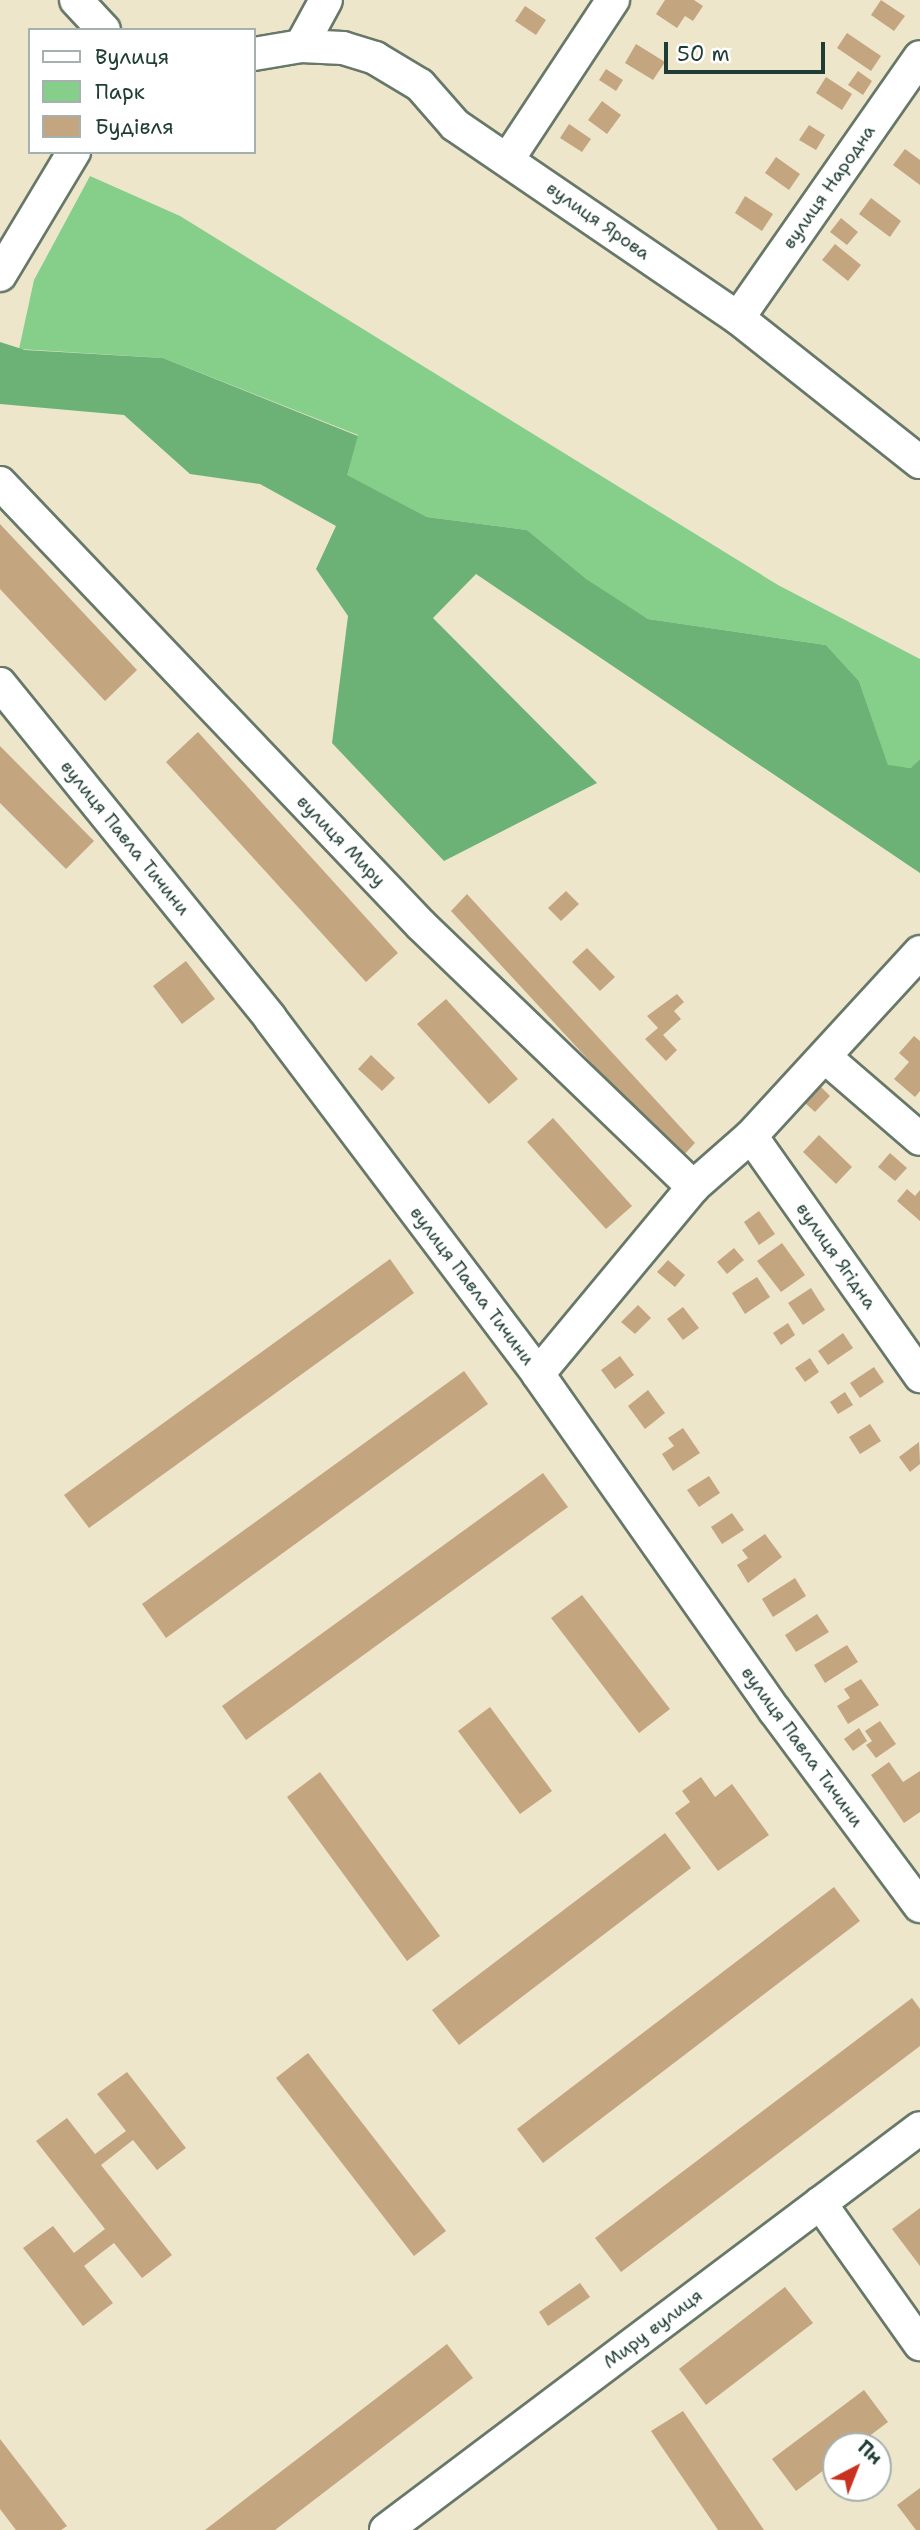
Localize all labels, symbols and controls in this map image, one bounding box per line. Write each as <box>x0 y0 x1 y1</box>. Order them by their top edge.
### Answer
legend <box>28 28 256 154</box>
scale bar <box>668 28 829 72</box>
text: 50 m <box>677 40 730 68</box>
text: Вулиця <box>95 43 169 71</box>
text: Парк <box>95 78 145 106</box>
text: Будівля <box>95 113 174 141</box>
street label: вулиця Народна <box>778 121 880 253</box>
street label: вулиця Ярова <box>542 177 654 265</box>
street label: вулиця Павла Тичини <box>56 756 194 920</box>
street label: вулиця Миру <box>292 791 390 891</box>
street label: вулиця Ягідна <box>791 1199 881 1313</box>
street label: вулиця Павла Тичини <box>405 1202 539 1370</box>
street label: вулиця Павла Тичини <box>737 1663 867 1831</box>
street label: Миру вулиця <box>599 2285 707 2373</box>
north arrow <box>822 2432 892 2502</box>
text: Пн <box>852 2435 888 2470</box>

